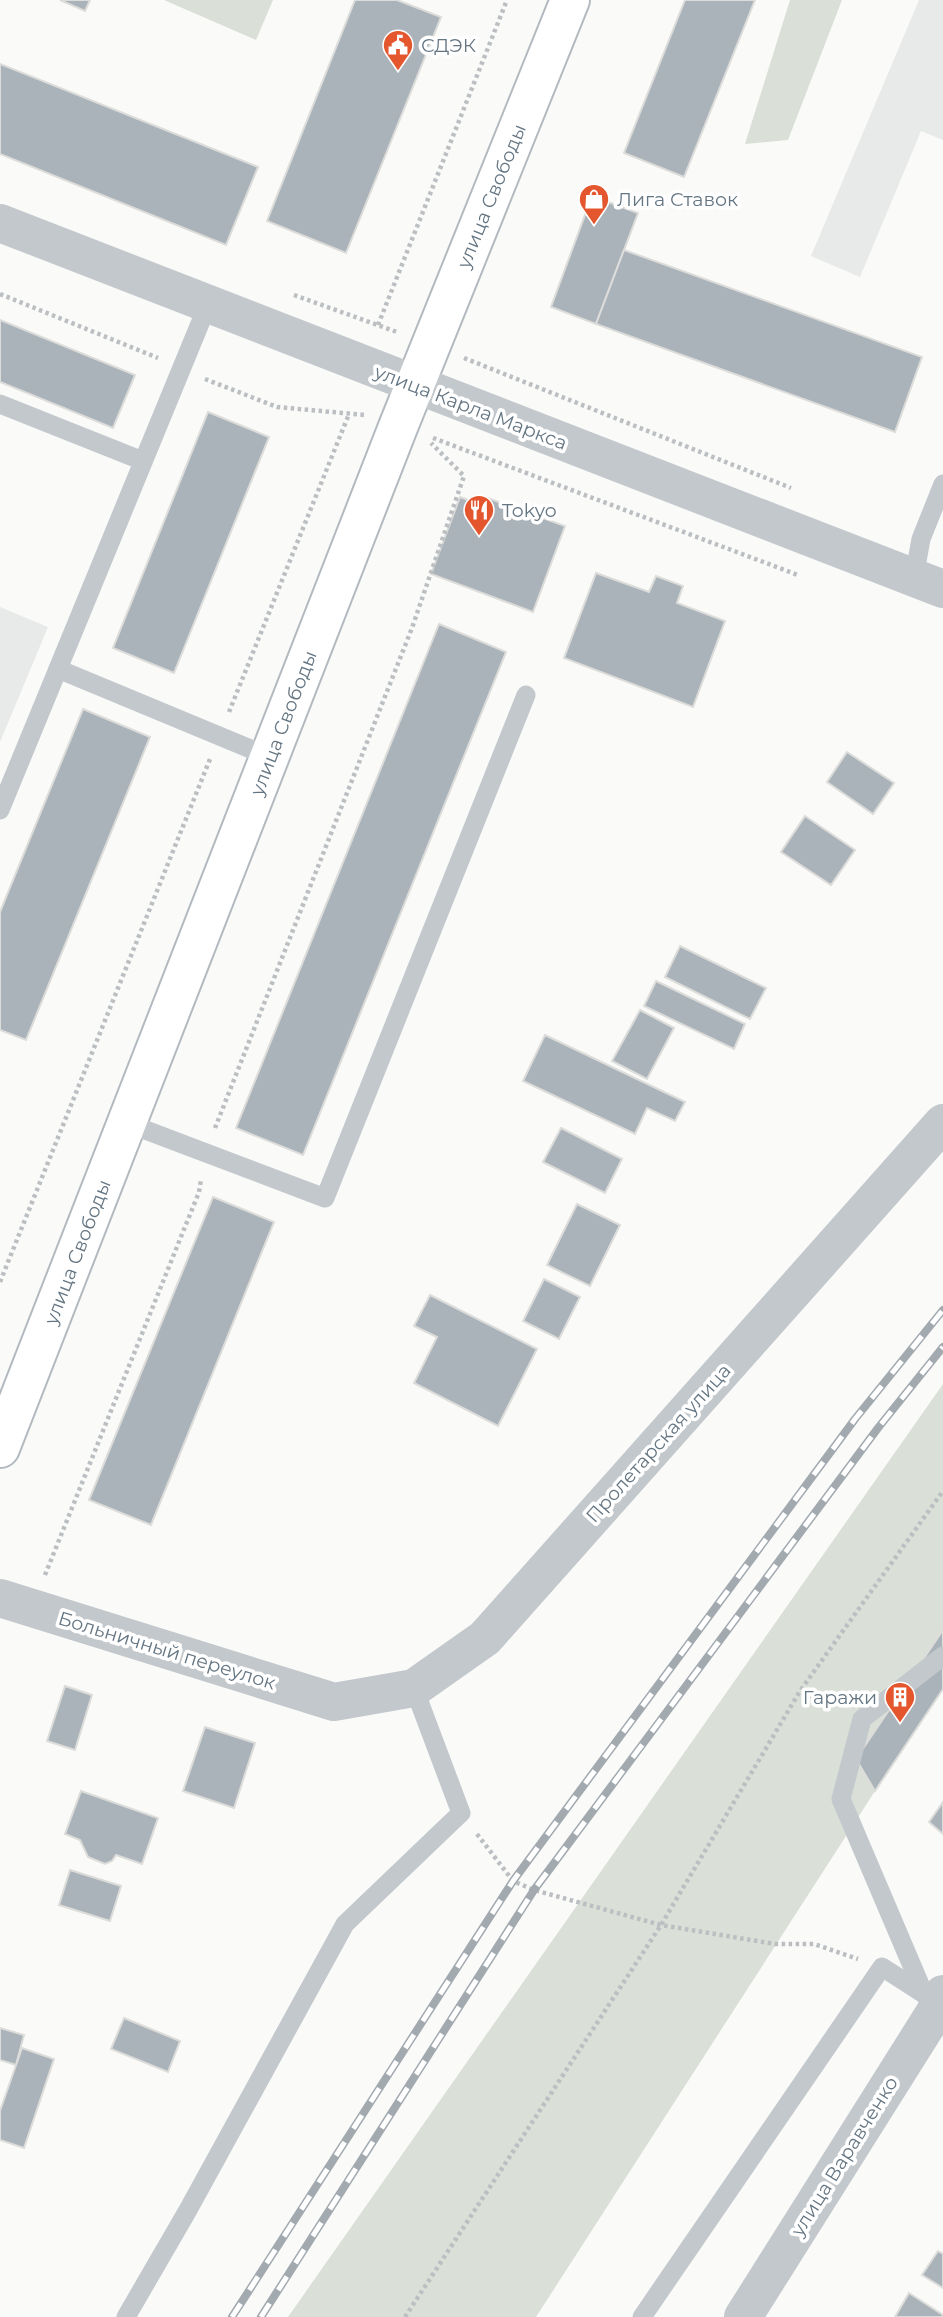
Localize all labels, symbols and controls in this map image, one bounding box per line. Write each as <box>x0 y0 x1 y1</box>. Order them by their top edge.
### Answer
public building icon: СДЭК <box>381 28 415 72</box>
place label: СДЭК <box>421 34 476 57</box>
street label: улица Свободы <box>452 121 531 273</box>
shop icon: Лига Ставок <box>577 182 611 226</box>
place label: Лига Ставок <box>617 188 738 211</box>
street label: улица Карла Маркса <box>370 360 570 455</box>
restaurant icon: Tokyo <box>462 493 496 537</box>
place label: Tokyo <box>502 499 557 522</box>
street label: улица Свободы <box>245 647 322 800</box>
street label: улица Свободы <box>39 1176 116 1329</box>
street label: Пролетарская улица <box>581 1359 736 1527</box>
street label: Больничный переулок <box>55 1606 278 1695</box>
building icon: Гаражи <box>883 1680 917 1724</box>
place label: Гаражи <box>803 1686 877 1709</box>
street label: улица Варавченко <box>785 2072 903 2241</box>

